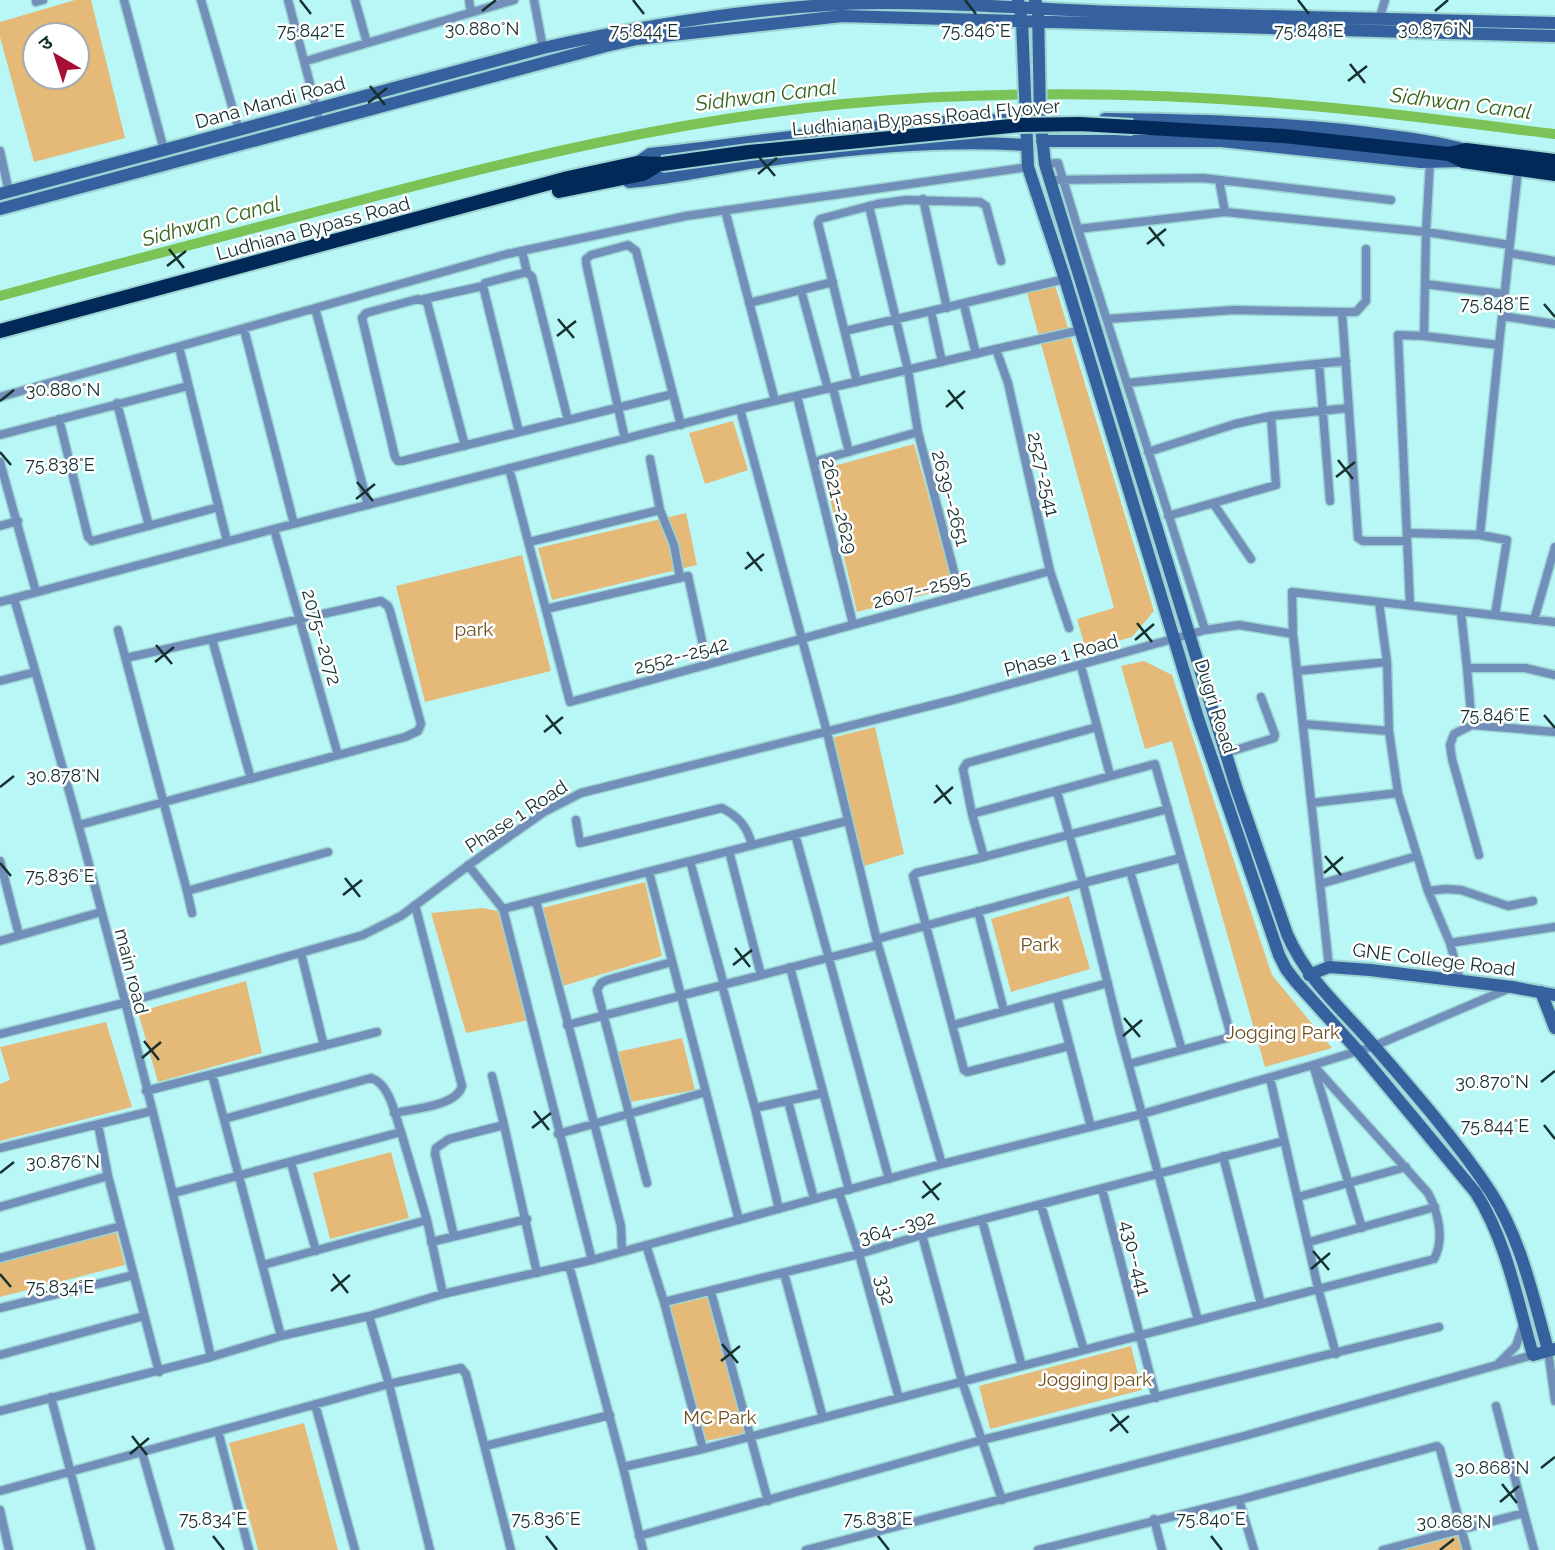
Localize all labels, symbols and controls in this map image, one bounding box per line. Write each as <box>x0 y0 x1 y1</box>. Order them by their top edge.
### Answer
text: 30.880°N <box>445 18 519 39</box>
text: 30.876°N <box>1398 18 1472 39</box>
text: 75.842°E <box>277 20 345 41</box>
text: 75.844°E <box>610 20 678 41</box>
text: 75.846°E <box>941 20 1011 41</box>
text: 75.848°E <box>1274 20 1344 41</box>
north arrow <box>21 21 91 91</box>
text: उ <box>34 30 57 55</box>
street label: Dana Mandi Road <box>193 71 347 133</box>
water label: Sidhwan Canal <box>693 74 838 116</box>
water label: Sidhwan Canal <box>1388 82 1533 124</box>
street label: Ludhiana Bypass Road Flyover <box>791 94 1061 140</box>
water label: Sidhwan Canal <box>138 191 283 252</box>
street label: Ludhiana Bypass Road <box>214 192 412 264</box>
text: 75.848°E <box>1460 293 1530 314</box>
text: 30.880°N <box>26 379 100 400</box>
street label: 2527-2541 <box>1024 429 1064 519</box>
street label: 2639--2651 <box>928 448 974 548</box>
text: 75.838°E <box>25 454 95 475</box>
street label: 2621--2629 <box>818 456 862 556</box>
street label: 2607--2595 <box>870 565 972 613</box>
street label: 2075--2072 <box>298 586 346 688</box>
park label: park <box>455 618 493 640</box>
street label: Phase 1 Road <box>1002 629 1120 681</box>
street label: 2552--2542 <box>631 632 731 678</box>
street label: Dugri Road <box>1190 656 1242 756</box>
text: 75.846°E <box>1460 704 1530 725</box>
text: 30.878°N <box>26 765 100 786</box>
street label: Phase 1 Road <box>461 775 571 857</box>
text: 75.836°E <box>25 865 95 886</box>
street label: main road <box>111 926 153 1016</box>
park label: Park <box>1021 933 1059 955</box>
street label: GNE College Road <box>1351 938 1517 980</box>
park label: Jogging Park <box>1226 1021 1340 1043</box>
text: 30.870°N <box>1455 1071 1529 1092</box>
text: 75.844°E <box>1461 1115 1529 1136</box>
text: 30.876°N <box>26 1151 100 1172</box>
street label: 364--392 <box>856 1206 938 1248</box>
street label: 430--441 <box>1116 1218 1156 1298</box>
street label: 332 <box>871 1273 901 1307</box>
text: 75.834°E <box>26 1276 94 1297</box>
park label: Jogging park <box>1038 1368 1152 1390</box>
park label: MC Park <box>683 1406 757 1428</box>
text: 30.868°N <box>1455 1457 1529 1478</box>
text: 75.834°E <box>179 1508 247 1529</box>
text: 75.836°E <box>511 1508 581 1529</box>
text: 75.838°E <box>843 1508 913 1529</box>
text: 75.840°E <box>1176 1508 1246 1529</box>
text: 30.868°N <box>1417 1511 1491 1532</box>

